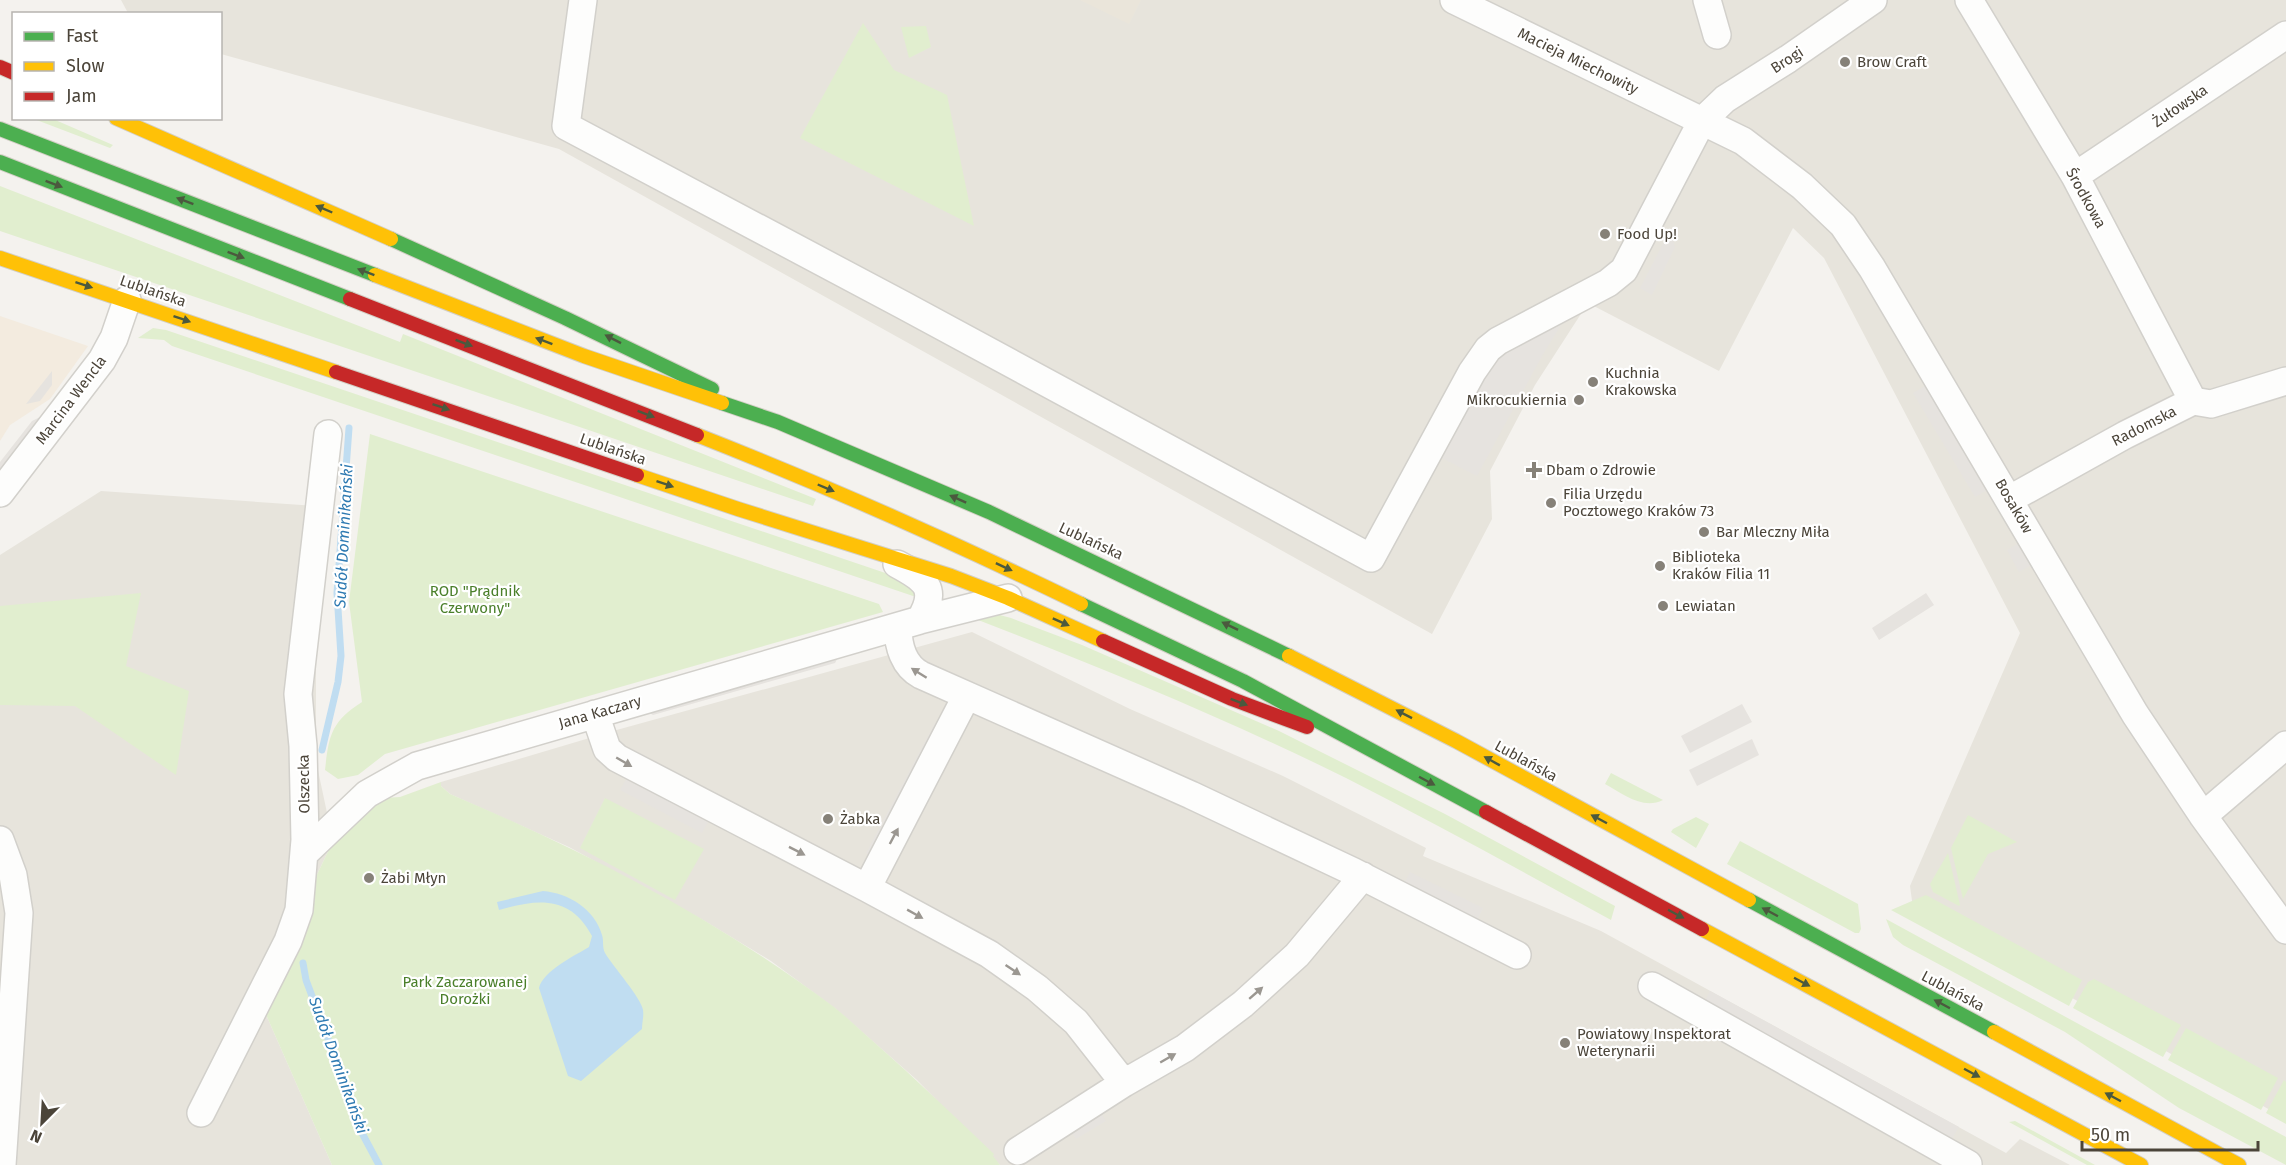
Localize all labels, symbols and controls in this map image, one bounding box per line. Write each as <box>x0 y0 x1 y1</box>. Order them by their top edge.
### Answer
legend <box>12 12 222 120</box>
street label: Macieja Miechowity <box>1515 24 1642 98</box>
text: Fast <box>66 25 99 47</box>
street label: Brogi <box>1767 43 1807 77</box>
place label: Brow Craft <box>1857 53 1928 71</box>
text: Slow <box>66 55 105 77</box>
marker: Brow Craft <box>1838 55 1852 69</box>
street label: Żułowska <box>2149 81 2211 131</box>
text: Jam <box>66 85 97 107</box>
street label: Środkowa <box>2062 165 2110 231</box>
one-way arrow <box>46 179 64 189</box>
one-way arrow <box>176 196 194 205</box>
one-way arrow <box>315 204 333 214</box>
place label: Food Up! <box>1617 225 1677 243</box>
marker: Food Up! <box>1598 227 1612 241</box>
one-way arrow <box>227 250 245 260</box>
one-way arrow <box>357 266 375 276</box>
street label: Lublańska <box>118 271 188 311</box>
one-way arrow <box>75 281 93 291</box>
one-way arrow <box>173 315 191 325</box>
one-way arrow <box>605 334 622 344</box>
one-way arrow <box>535 336 553 346</box>
one-way arrow <box>455 339 473 349</box>
street label: Marcina Wencla <box>32 352 110 448</box>
place label: Kuchnia Krakowska <box>1605 364 1677 399</box>
marker: Kuchnia Krakowska <box>1586 375 1600 389</box>
place label: Mikrocukiernia <box>1467 391 1567 409</box>
marker: Mikrocukiernia <box>1572 393 1586 407</box>
street label: Radomska <box>2109 402 2179 450</box>
one-way arrow <box>432 403 450 412</box>
one-way arrow <box>637 409 655 419</box>
street label: Lublańska <box>578 429 648 469</box>
place label: Dbam o Zdrowie <box>1546 461 1656 479</box>
water label: Sudół Dominikański <box>330 463 357 610</box>
marker: Dbam o Zdrowie <box>1527 463 1541 477</box>
street label: Bosaków <box>1991 476 2037 537</box>
one-way arrow <box>656 479 674 489</box>
one-way arrow <box>818 483 835 492</box>
place label: Filia Urzędu Pocztowego Kraków 73 <box>1563 485 1714 520</box>
one-way arrow <box>949 494 967 503</box>
marker: Filia Urzędu Pocztowego Kraków 73 <box>1544 496 1558 510</box>
street label: Lublańska <box>1056 518 1126 564</box>
place label: Bar Mleczny Miła <box>1716 523 1830 541</box>
marker: Bar Mleczny Miła <box>1697 525 1711 539</box>
place label: Biblioteka Kraków Filia 11 <box>1672 548 1770 583</box>
marker: Biblioteka Kraków Filia 11 <box>1653 559 1667 573</box>
one-way arrow <box>996 562 1013 571</box>
park label: ROD "Prądnik Czerwony" <box>430 582 521 617</box>
place label: Lewiatan <box>1675 597 1736 615</box>
marker: Lewiatan <box>1656 599 1670 613</box>
one-way arrow <box>1053 617 1070 626</box>
one-way arrow <box>1221 621 1239 631</box>
one-way arrow <box>911 667 927 678</box>
street label: Jana Kaczary <box>556 691 644 732</box>
one-way arrow <box>1230 698 1248 707</box>
one-way arrow <box>1395 709 1412 719</box>
street label: Lublańska <box>1492 736 1560 786</box>
street label: Olszecka <box>294 754 314 814</box>
one-way arrow <box>616 756 632 767</box>
one-way arrow <box>1483 756 1500 766</box>
one-way arrow <box>1419 776 1436 785</box>
place label: Żabka <box>840 810 880 828</box>
marker: Żabka <box>821 812 835 826</box>
one-way arrow <box>1590 814 1607 824</box>
one-way arrow <box>890 827 899 844</box>
one-way arrow <box>788 846 806 856</box>
place label: Żabi Młyn <box>381 869 446 887</box>
marker: Żabi Młyn <box>362 871 376 885</box>
one-way arrow <box>1762 907 1779 917</box>
one-way arrow <box>907 909 924 919</box>
one-way arrow <box>1668 909 1685 919</box>
one-way arrow <box>1005 964 1021 975</box>
street label: Lublańska <box>1918 967 1988 1015</box>
park label: Park Zaczarowanej Dorożki <box>403 973 527 1008</box>
one-way arrow <box>1793 977 1810 986</box>
one-way arrow <box>1248 987 1263 1000</box>
water label: Sudół Dominikański <box>305 993 372 1137</box>
one-way arrow <box>1933 999 1950 1009</box>
place label: Powiatowy Inspektorat Weterynarii <box>1577 1025 1732 1060</box>
marker: Powiatowy Inspektorat Weterynarii <box>1558 1036 1572 1050</box>
one-way arrow <box>1160 1053 1177 1063</box>
one-way arrow <box>1964 1068 1981 1078</box>
one-way arrow <box>2105 1092 2122 1102</box>
north arrow <box>12 1093 72 1153</box>
scale bar <box>2082 1114 2258 1152</box>
text: 50 m <box>2091 1124 2130 1146</box>
text: N <box>27 1125 45 1147</box>

